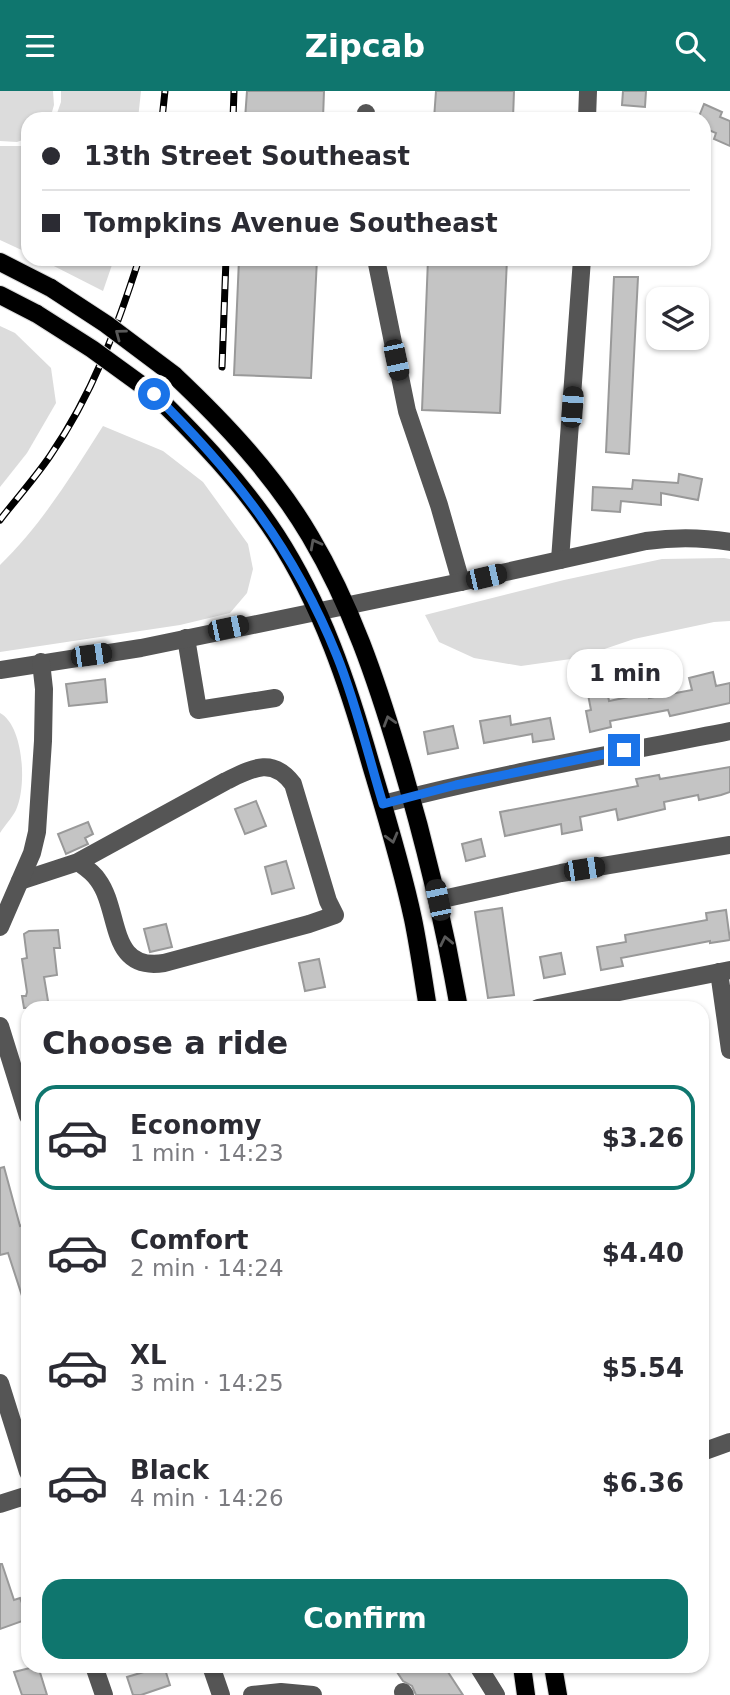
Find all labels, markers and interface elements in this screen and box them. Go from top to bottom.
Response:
icon: menu [21,27,59,65]
text: Zipcab [305,27,425,65]
icon: search [671,27,709,65]
text: 13th Street Southeast [84,141,410,171]
text: Tompkins Avenue Southeast [84,208,498,238]
map controls [646,287,709,350]
button: layers [646,287,709,350]
one-way arrow [115,330,127,342]
car [382,337,411,383]
route start [138,378,170,410]
car [561,385,584,429]
one-way arrow [309,539,323,552]
car [464,562,509,592]
car [206,613,251,643]
car [69,642,114,668]
callout: 1 min [566,649,682,697]
text: 1 min [589,660,661,686]
one-way arrow [382,715,397,727]
route end [608,734,640,766]
one-way arrow [384,832,398,844]
car [562,855,607,883]
car [424,877,453,923]
one-way arrow [440,935,455,947]
text: Choose a ride [42,1024,288,1062]
icon: car [46,1106,109,1169]
text: Economy [130,1110,261,1140]
text: $3.26 [602,1123,684,1153]
text: 1 min · 14:23 [130,1140,284,1166]
icon: car [46,1221,109,1284]
text: Comfort [130,1225,248,1255]
text: $4.40 [602,1238,684,1268]
text: 2 min · 14:24 [130,1255,284,1281]
icon: car [46,1336,109,1399]
text: XL [130,1340,167,1370]
text: $5.54 [602,1353,684,1383]
text: 3 min · 14:25 [130,1370,284,1396]
icon: car [46,1451,109,1514]
text: Black [130,1455,209,1485]
text: $6.36 [602,1468,684,1498]
text: 4 min · 14:26 [130,1485,284,1511]
button: Confirm [42,1579,688,1659]

